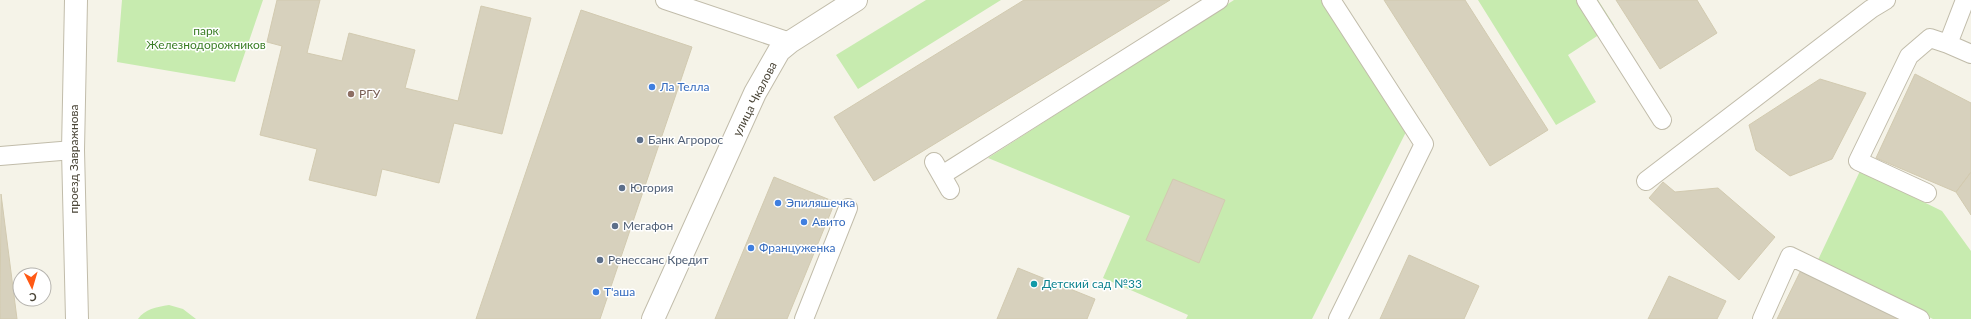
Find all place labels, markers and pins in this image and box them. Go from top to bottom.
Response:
place label: Ла Телла [659,79,710,94]
marker: Ла Телла [647,82,657,92]
place label: РГУ [359,86,381,101]
marker: РГУ [346,89,356,99]
place label: Банк Агророс [648,132,723,147]
marker: Банк Агророс [635,135,645,145]
place label: Югория [630,180,674,195]
marker: Югория [617,183,627,193]
place label: Эпиляшечка [786,195,855,210]
marker: Эпиляшечка [773,198,783,208]
place label: Авито [812,214,846,229]
marker: Авито [799,217,809,227]
place label: Мегафон [623,218,673,233]
marker: Мегафон [610,221,620,231]
place label: Француженка [759,240,835,255]
marker: Француженка [746,243,756,253]
place label: Ренессанс Кредит [608,252,709,267]
marker: Ренессанс Кредит [595,255,605,265]
place label: Детский сад №33 [1042,276,1142,291]
marker: Детский сад №33 [1029,279,1039,289]
place label: Т'аша [604,284,635,299]
marker: Т'аша [591,287,601,297]

